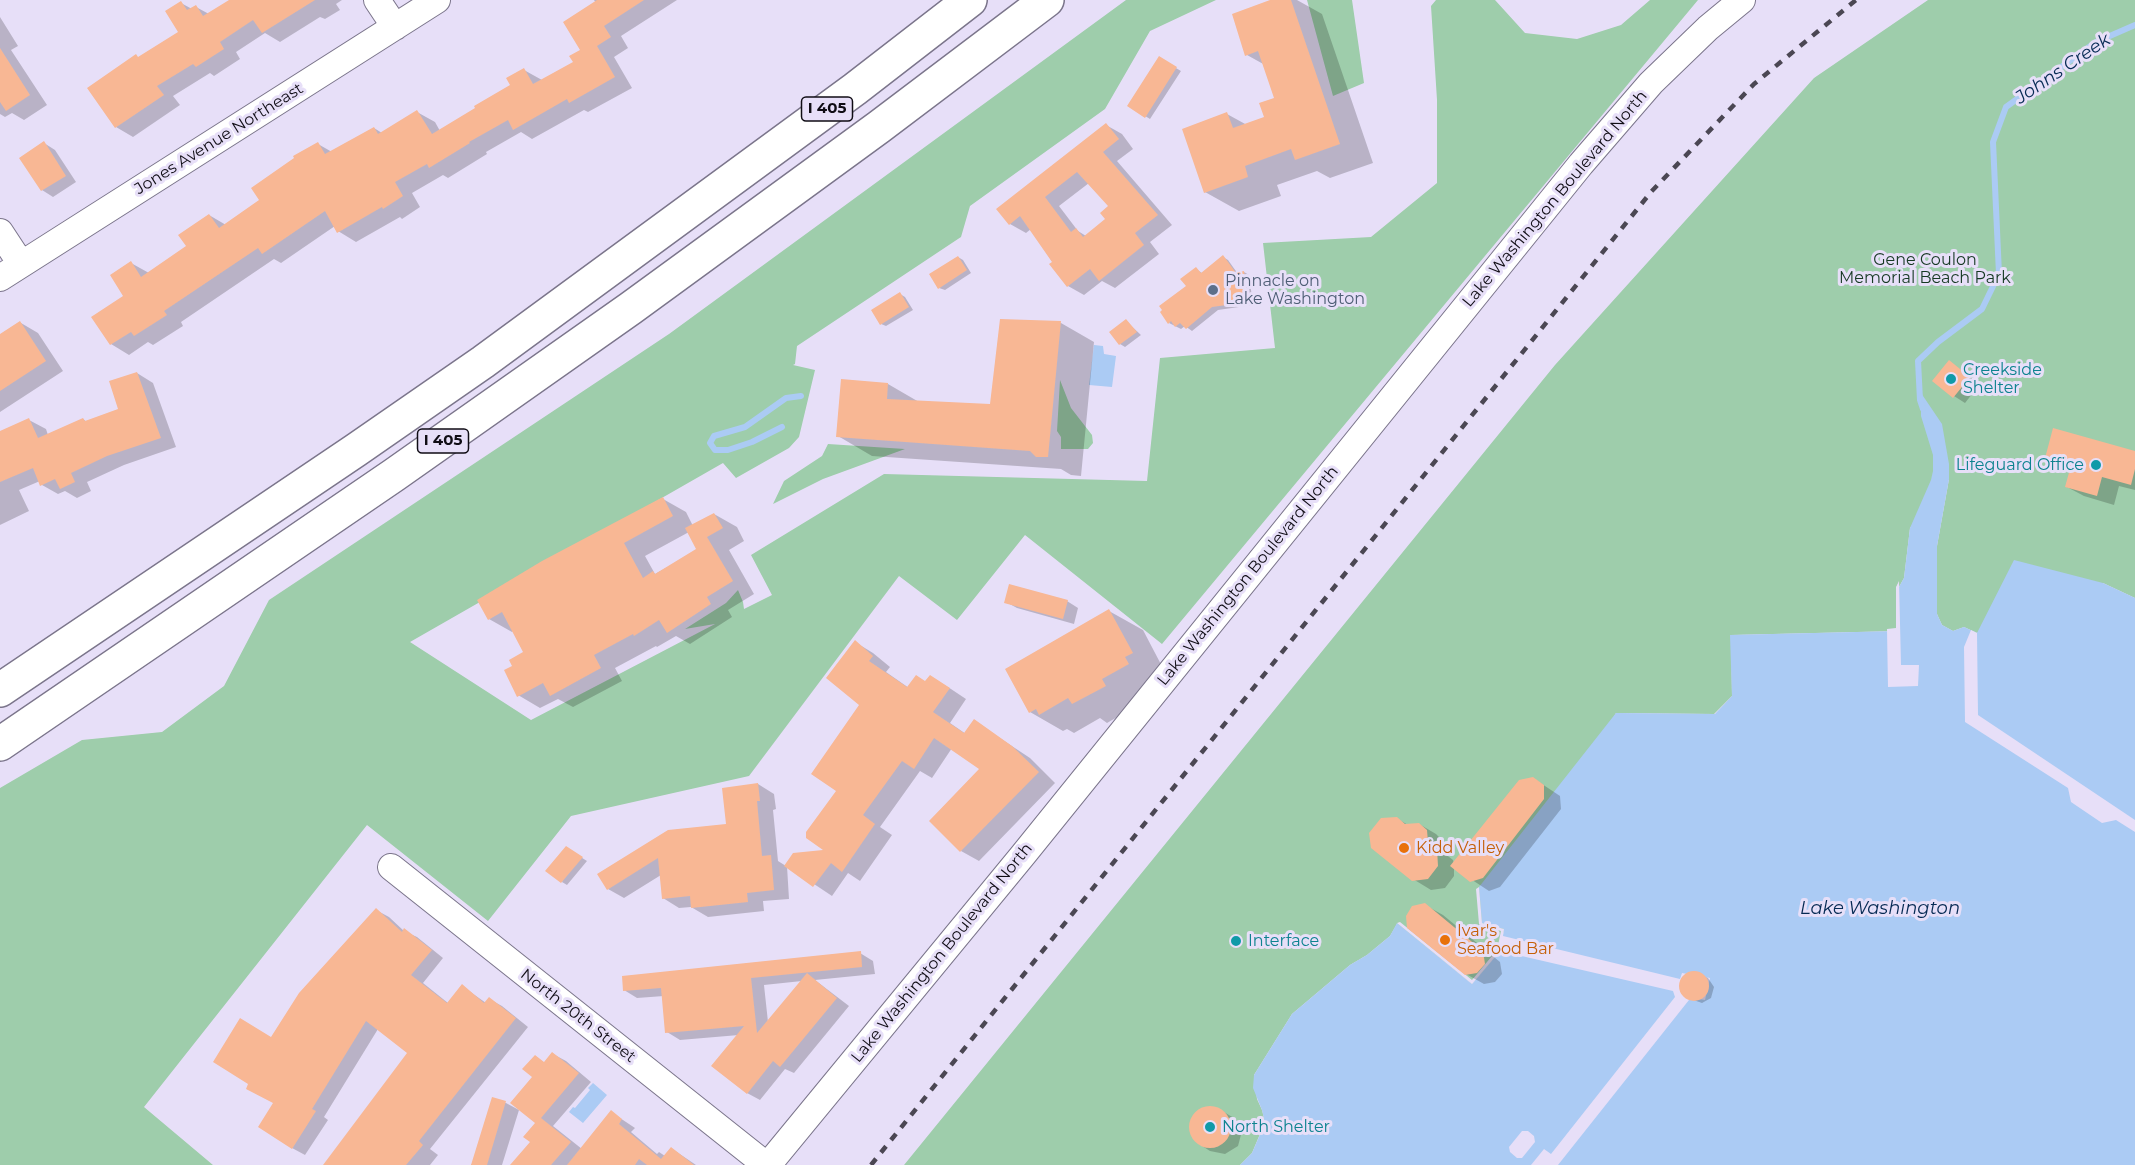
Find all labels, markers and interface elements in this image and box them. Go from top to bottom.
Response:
water label: Johns Creek [2011,29,2115,109]
street label: Jones Avenue Northeast [131,79,307,199]
street label: Lake Washington Boulevard North [1459,87,1651,311]
road number: I 405 [802,97,852,121]
park label: Gene Coulon Memorial Beach Park [1839,250,2011,288]
place label: Pinnacle on Lake Washington [1225,271,1365,309]
marker: Pinnacle on Lake Washington [1206,283,1220,297]
place label: Creekside Shelter [1963,360,2042,398]
marker: Creekside Shelter [1944,372,1958,386]
road number: I 405 [418,429,468,453]
place label: Lifeguard Office [1956,455,2084,475]
marker: Lifeguard Office [2089,458,2103,472]
street label: Lake Washington Boulevard North [1153,462,1343,690]
place label: Kidd Valley [1416,838,1504,858]
street label: Lake Washington Boulevard North [847,839,1037,1067]
marker: Kidd Valley [1397,841,1411,855]
water label: Lake Washington [1800,898,1960,920]
place label: Ivar's Seafood Bar [1457,921,1554,959]
place label: Interface [1248,931,1319,951]
marker: Ivar's Seafood Bar [1438,933,1452,947]
marker: Interface [1229,934,1243,948]
street label: North 20th Street [517,965,639,1067]
place label: North Shelter [1222,1117,1330,1137]
marker: North Shelter [1203,1120,1217,1134]

